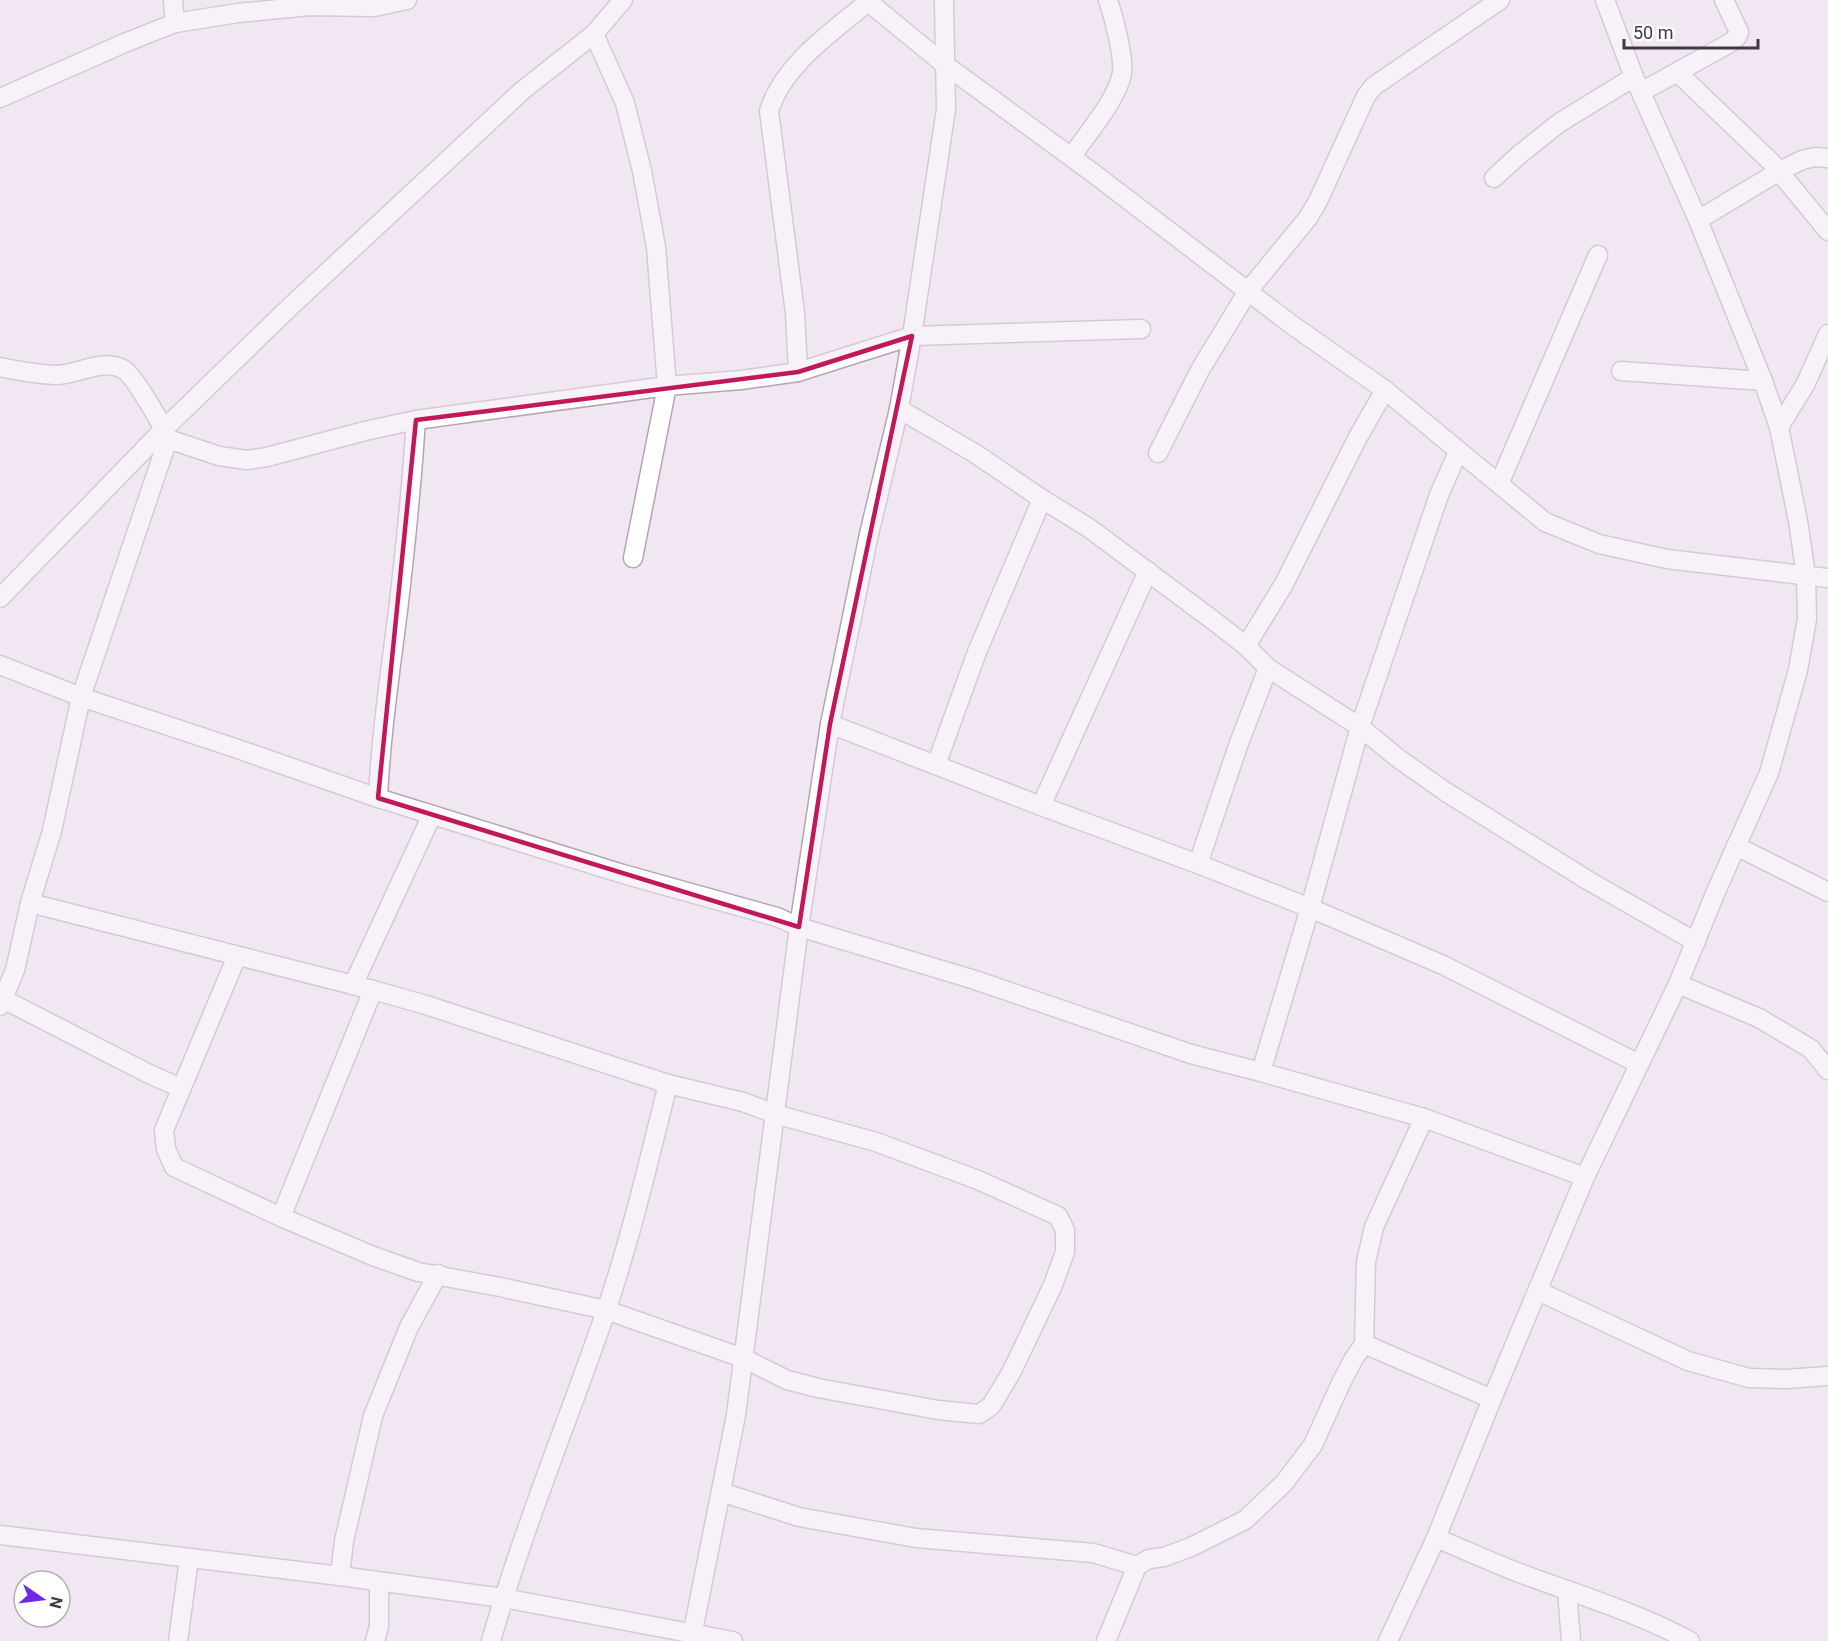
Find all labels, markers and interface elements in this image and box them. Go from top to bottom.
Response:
scale bar [1624,12,1758,50]
text: 50 m [1633,22,1673,43]
north arrow [12,1569,72,1629]
text: N [45,1595,67,1610]

